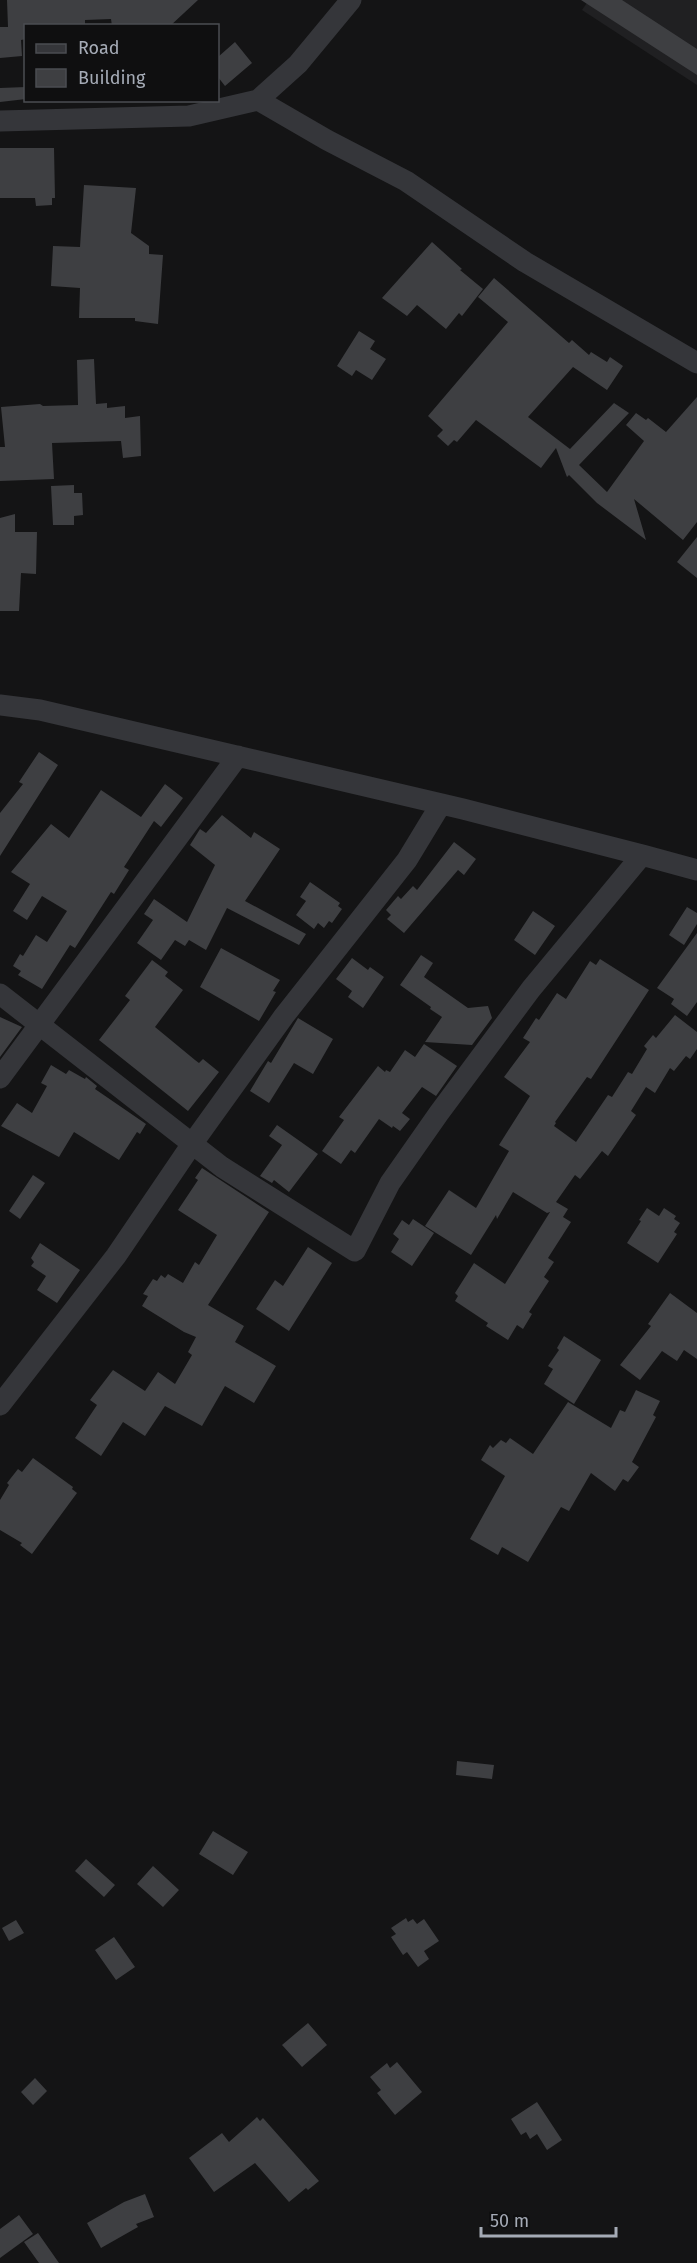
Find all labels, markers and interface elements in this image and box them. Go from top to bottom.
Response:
legend [24,24,219,102]
text: Road [78,37,120,59]
text: Building [78,67,146,89]
scale bar [481,2200,616,2238]
text: 50 m [490,2210,529,2232]

